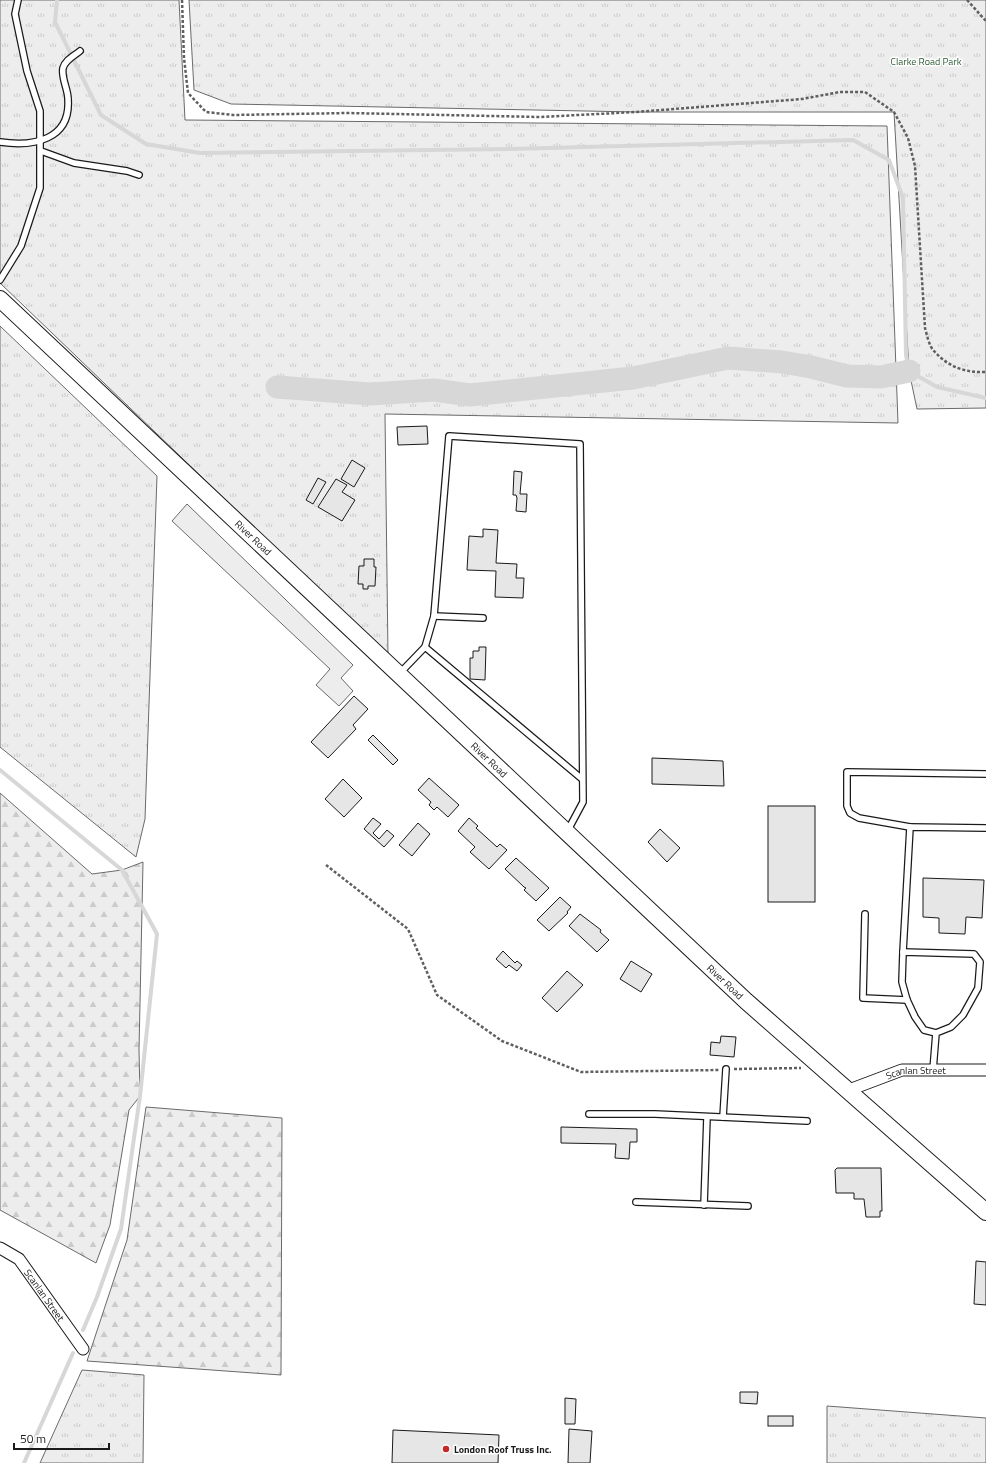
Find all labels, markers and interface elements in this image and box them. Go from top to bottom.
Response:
park label: Clarke Road Park [890,54,962,69]
street label: River Road [231,517,275,559]
street label: River Road [467,739,511,781]
street label: River Road [703,961,747,1003]
street label: Scanlan Street [884,1063,946,1084]
street label: Scanlan Street [20,1266,68,1325]
scale bar [14,1425,109,1451]
text: 50 m [20,1429,46,1448]
place label: London Roof Truss Inc. [454,1442,552,1457]
marker: London Roof Truss Inc. [441,1444,451,1454]

